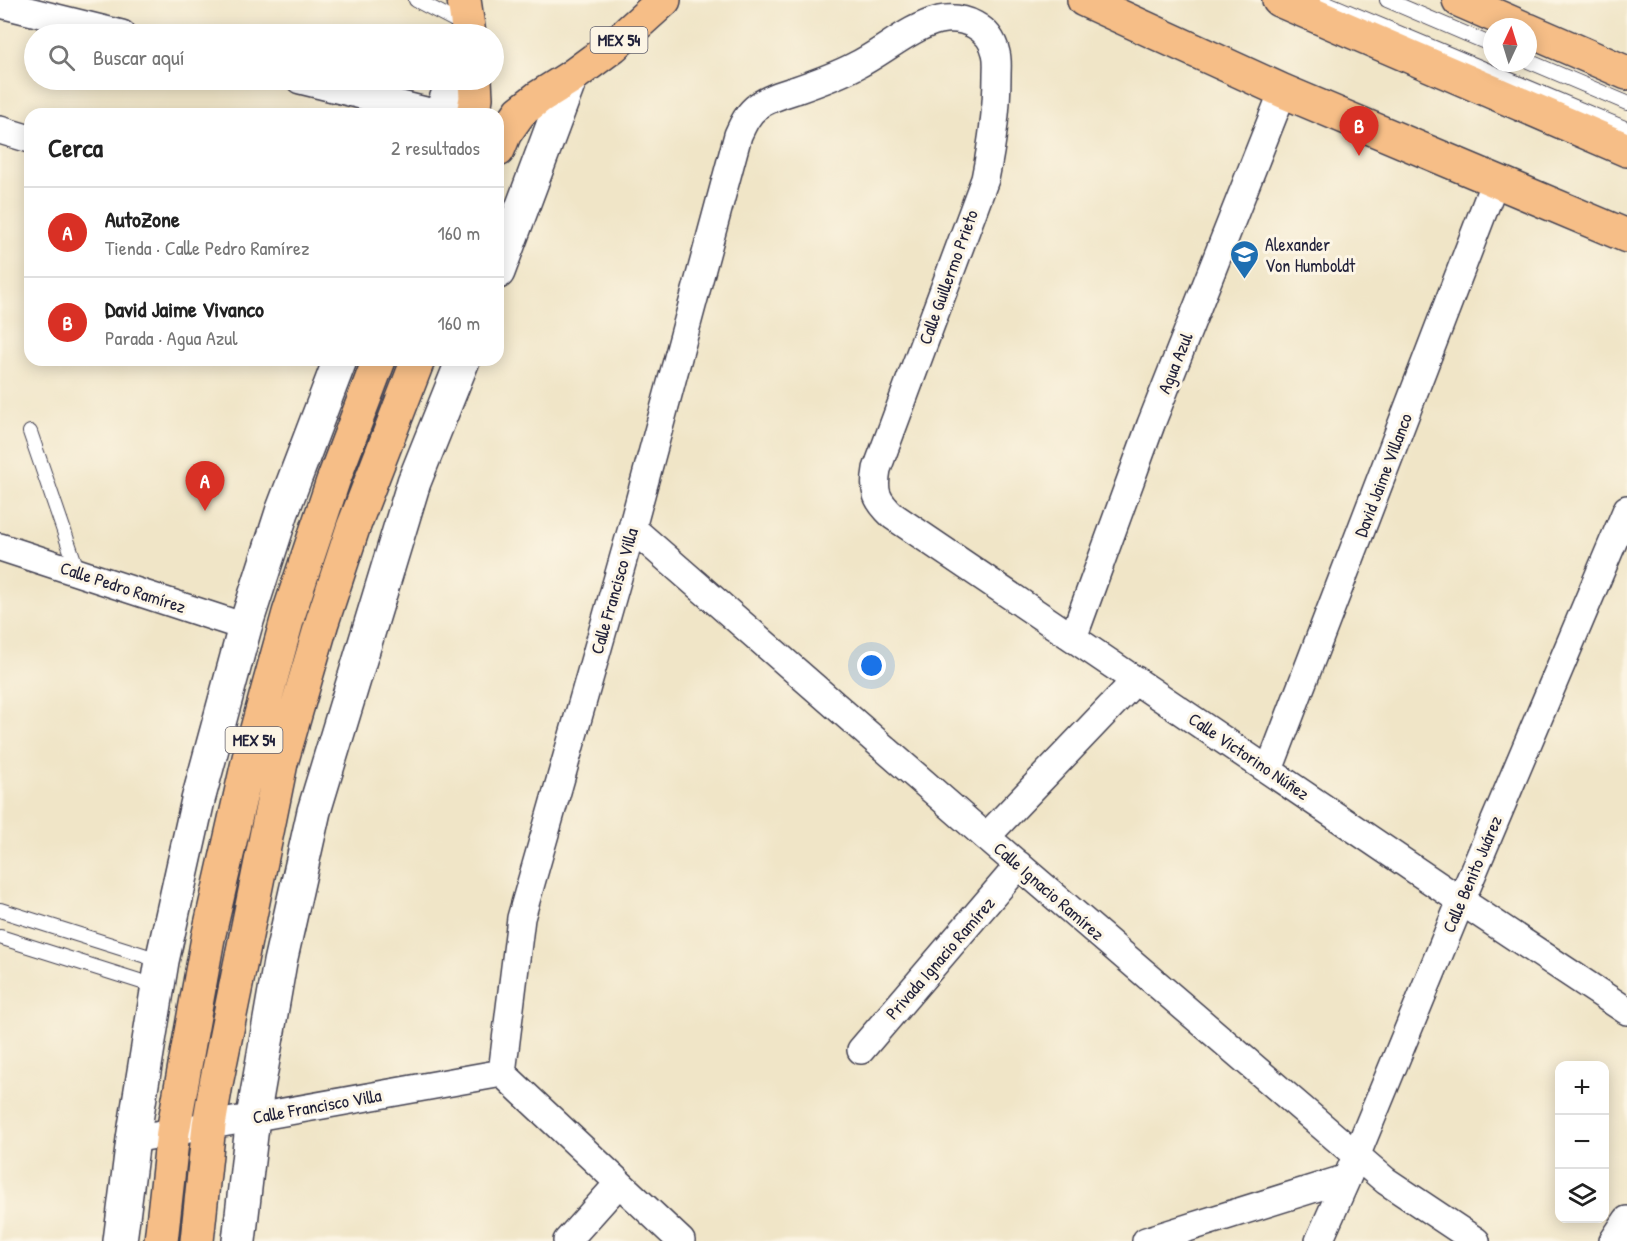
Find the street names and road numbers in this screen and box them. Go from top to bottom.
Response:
road number: MEX 54 [590,27,648,53]
street label: Calle Guillermo Prieto [912,206,984,348]
street label: Agua Azul [1151,329,1199,397]
street label: David Jaime Villanco [1348,410,1418,540]
street label: Calle Francisco Villa [584,525,644,657]
street label: Calle Pedro Ramírez [57,555,189,619]
street label: Calle Victorino Núñez [1184,706,1315,806]
road number: MEX 54 [226,727,282,753]
street label: Calle Benito Juárez [1436,811,1508,936]
street label: Calle Ignacio Ramírez [988,836,1110,946]
street label: Privada Ignacio Ramírez [880,891,1001,1025]
street label: Calle Francisco Villa [251,1082,383,1130]

